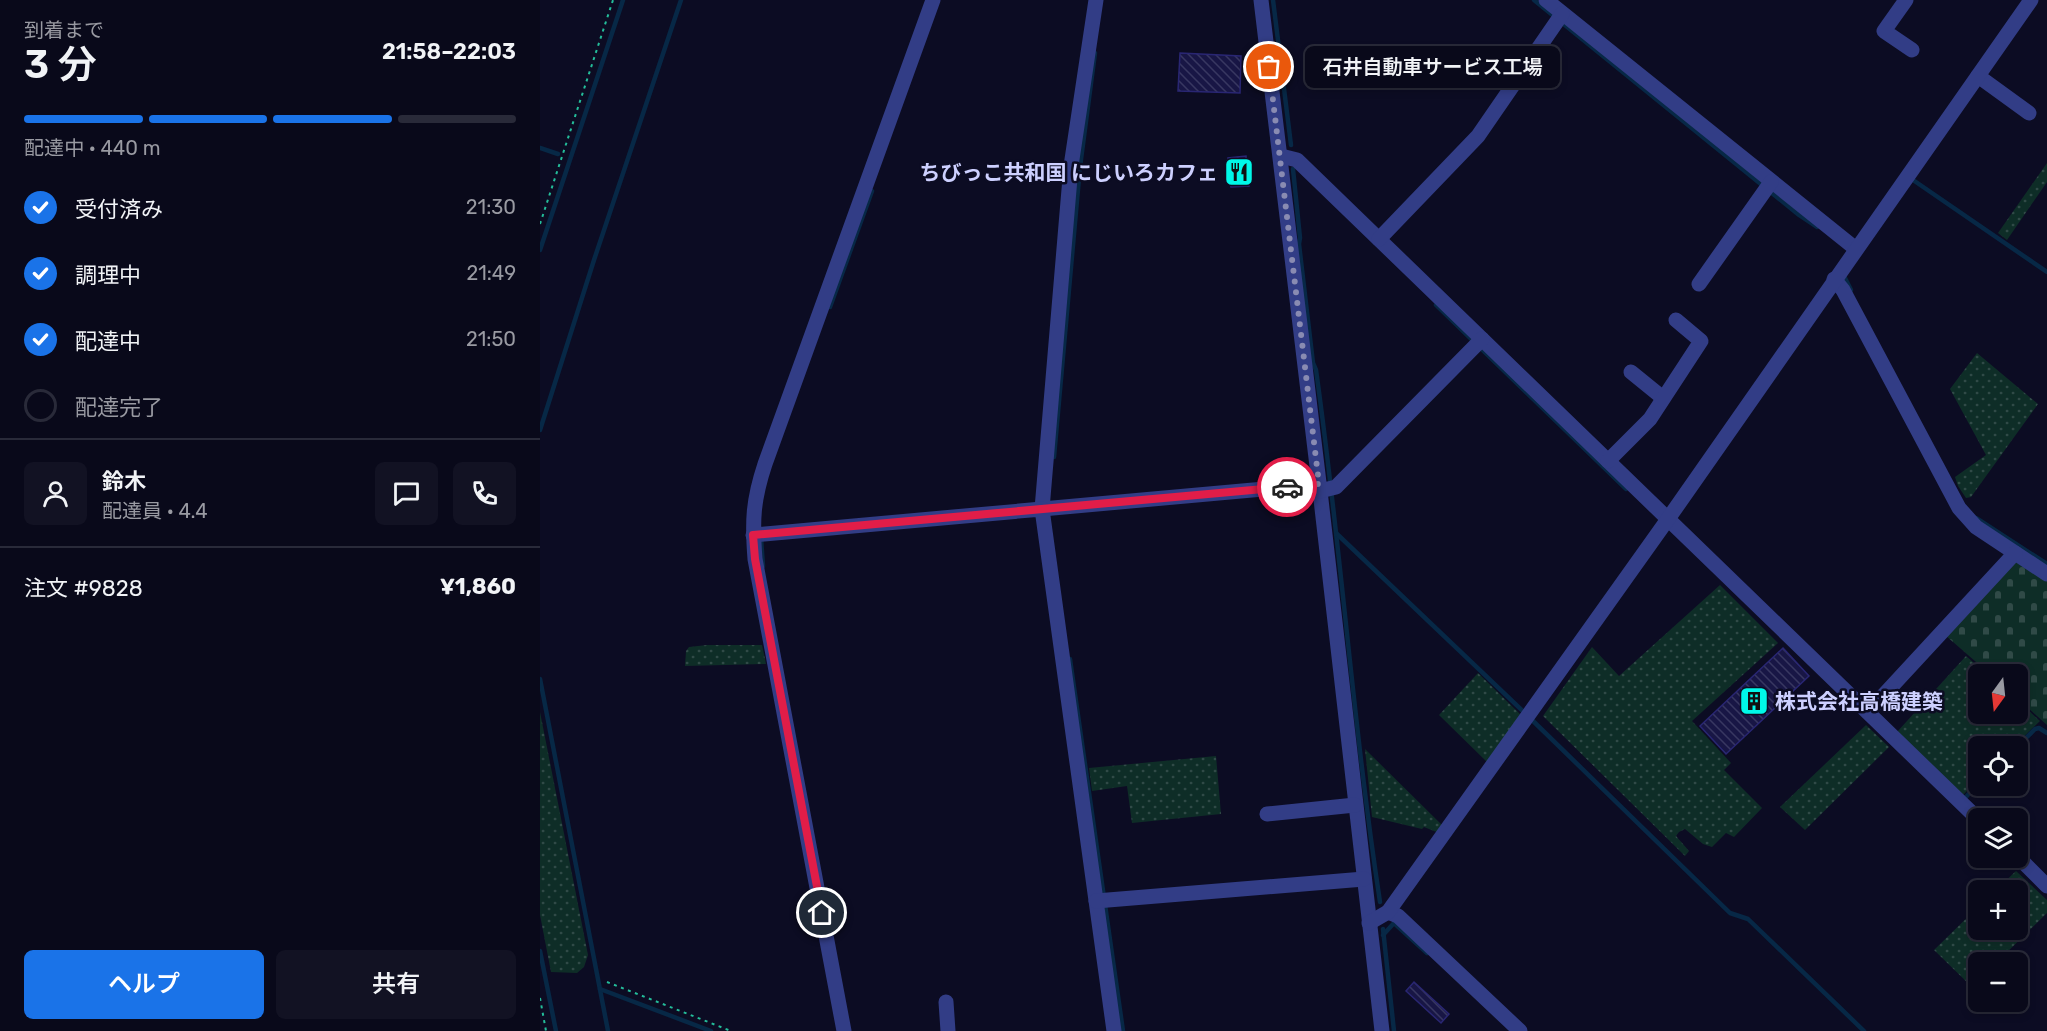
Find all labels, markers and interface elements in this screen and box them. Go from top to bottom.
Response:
text: 到着まで [24,18,104,42]
text: 21:58–22:03 [382,38,516,65]
pin [1243,41,1294,92]
text: 3 分 [24,42,97,88]
callout: 石井自動車サービス工場 [1305,46,1560,88]
icon: bag [1252,50,1285,83]
text: 石井自動車サービス工場 [1323,55,1543,79]
text: 配達中 · 440 m [24,136,161,160]
restaurant icon: ちびっこ共和国 にじいろカフェ [1223,156,1255,188]
place label: ちびっこ共和国 にじいろカフェ [920,160,1218,185]
icon: check [24,191,57,224]
text: 21:30 [466,195,516,219]
text: 受付済み [75,196,163,223]
icon: check [24,257,57,290]
text: 21:49 [466,261,516,285]
text: 調理中 [75,262,141,289]
icon: check [24,323,57,356]
text: 21:50 [466,327,516,351]
text: 配達中 [75,328,141,355]
text: 配達完了 [75,394,163,421]
courier [1257,457,1317,517]
button: person [24,462,87,525]
button: chat [375,462,438,525]
button: phone [453,462,516,525]
text: 鈴木 [102,468,146,495]
icon: car [1271,471,1304,504]
text: 配達員 · 4.4 [102,499,208,523]
text: ¥1,860 [440,573,516,600]
text: 注文 #9828 [24,575,143,602]
north arrow [1968,664,2028,724]
map controls [1968,664,2028,1012]
building icon: 株式会社高橋建築 [1738,685,1770,717]
place label: 株式会社高橋建築 [1775,689,1943,714]
button: locate [1968,736,2028,796]
button: layers [1968,808,2028,868]
button: + [1968,880,2028,940]
pin [796,887,847,938]
icon: home [805,896,838,929]
button: ヘルプ [24,950,264,1019]
button: 共有 [276,950,516,1019]
button: − [1968,952,2028,1012]

